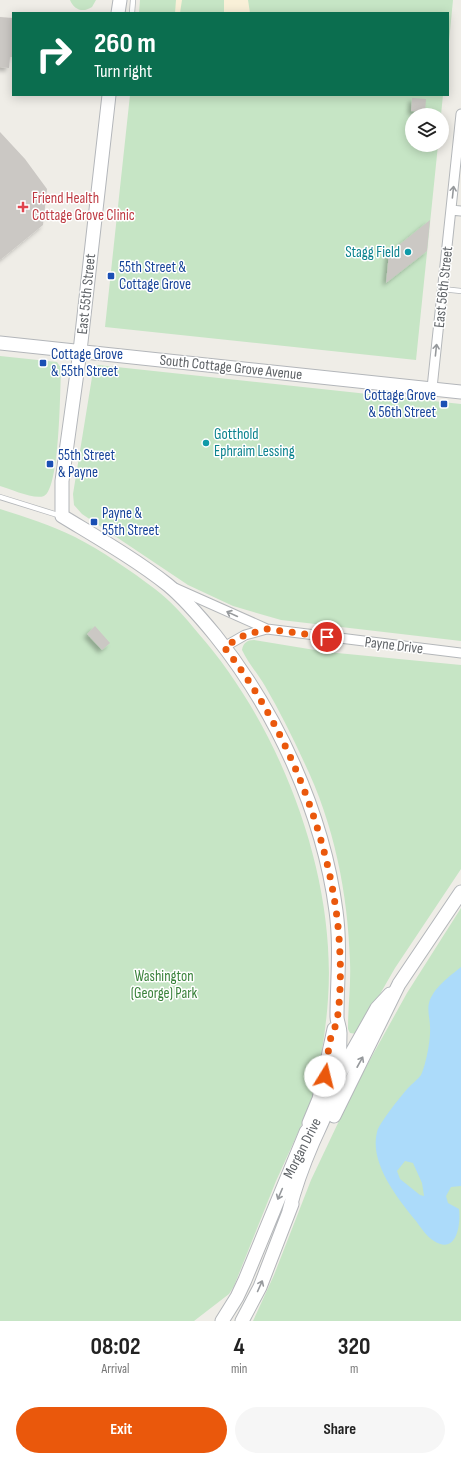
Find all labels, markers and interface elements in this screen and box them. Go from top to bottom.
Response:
text: 260 m [94,27,156,60]
icon: right [28,28,80,80]
text: Turn right [94,61,152,82]
map controls [405,108,449,152]
button: layers [405,108,449,152]
one-way arrow [449,186,456,199]
place label: Friend Health Cottage Grove Clinic [32,189,135,225]
marker: Friend Health Cottage Grove Clinic [17,201,29,213]
place label: Stagg Field [345,243,400,262]
street label: East 56th Street [430,245,457,329]
marker: Stagg Field [403,247,413,257]
street label: East 55th Street [73,252,100,335]
place label: 55th Street & Cottage Grove [119,258,191,294]
marker: 55th Street & Cottage Grove [106,271,116,281]
one-way arrow [432,344,440,357]
place label: Cottage Grove & 55th Street [51,345,123,381]
street label: South Cottage Grove Avenue [159,351,303,384]
marker: Cottage Grove & 55th Street [38,358,48,368]
place label: Cottage Grove & 56th Street [364,386,436,422]
marker: Cottage Grove & 56th Street [439,399,449,409]
place label: Gotthold Ephraim Lessing [214,425,295,461]
marker: Gotthold Ephraim Lessing [201,438,211,448]
place label: 55th Street & Payne [58,446,115,482]
marker: 55th Street & Payne [45,459,55,469]
place label: Payne & 55th Street [102,504,159,540]
marker: Payne & 55th Street [89,517,99,527]
one-way arrow [226,610,238,617]
pin [310,620,344,654]
icon: arrive [316,626,338,648]
street label: Payne Drive [364,632,424,658]
park label: Washington (George) Park [131,967,197,1003]
position arrow [304,1055,346,1097]
one-way arrow [356,1056,364,1068]
street label: Morgan Drive [279,1115,326,1182]
one-way arrow [275,1187,283,1199]
one-way arrow [257,1281,264,1293]
text: 08:02 [90,1332,141,1361]
text: 4 [234,1332,245,1361]
text: 320 [338,1332,371,1361]
text: Arrival [102,1361,129,1377]
text: min [231,1361,247,1377]
text: m [350,1361,358,1377]
button: Exit [16,1407,227,1453]
button: Share [235,1407,445,1453]

